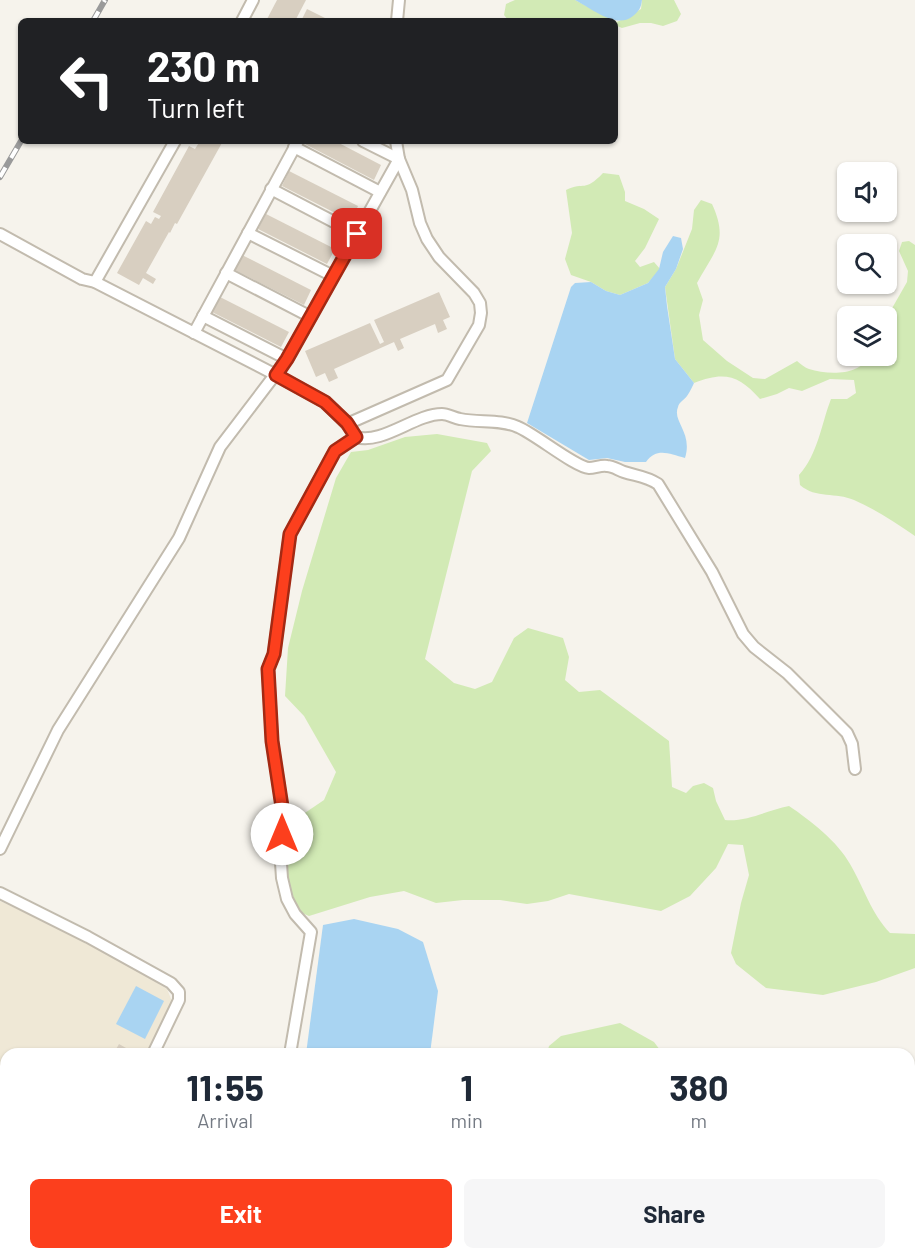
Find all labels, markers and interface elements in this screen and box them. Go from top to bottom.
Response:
text: 230 m [147,40,260,90]
icon: left [48,42,126,120]
text: Turn left [147,91,245,123]
map controls [837,162,897,366]
button: sound [837,162,897,222]
pin [331,208,382,259]
icon: arrive [340,217,373,250]
button: search [837,234,897,294]
button: layers [837,306,897,366]
position arrow [250,802,314,866]
text: 11:55 [186,1065,264,1108]
text: 1 [460,1065,473,1108]
text: 380 [669,1065,729,1108]
text: Arrival [197,1108,253,1132]
text: min [450,1108,483,1132]
text: m [691,1108,707,1132]
button: Exit [30,1179,452,1248]
button: Share [464,1179,885,1248]

